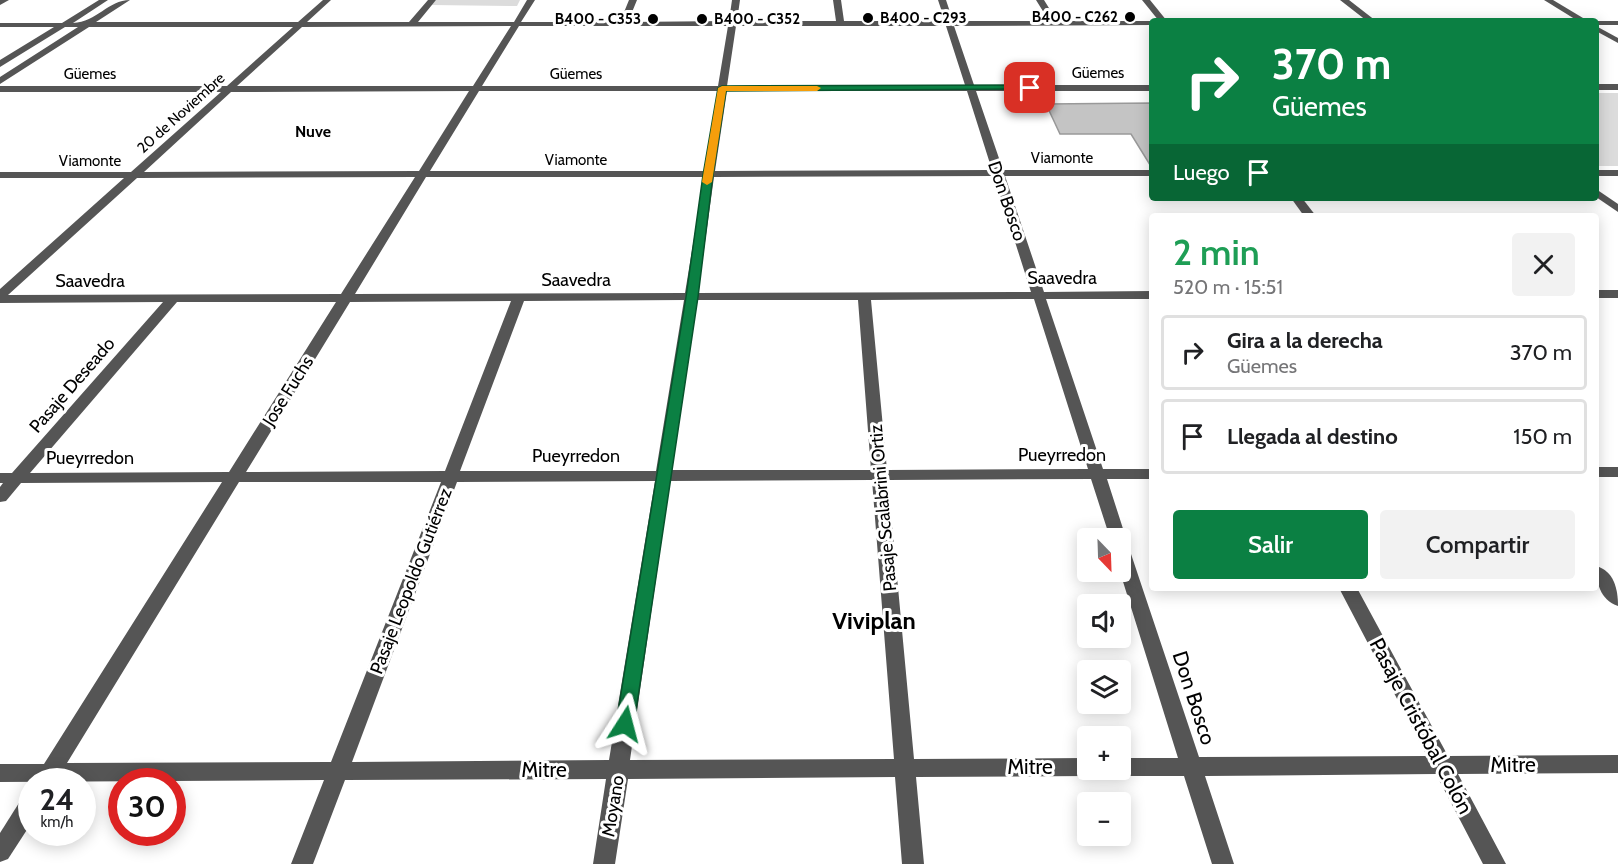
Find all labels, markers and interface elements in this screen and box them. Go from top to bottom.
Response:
place label: B400 - C262 [1032,8,1118,26]
place label: B400 - C293 [880,9,967,27]
place label: B400 - C353 [555,10,641,28]
place label: B400 - C352 [714,10,800,28]
marker: B400 - C262 [1123,10,1137,24]
marker: B400 - C293 [861,11,875,25]
marker: B400 - C353 [646,12,660,26]
marker: B400 - C352 [695,12,709,26]
text: 370 m [1272,38,1391,90]
icon: right [1173,42,1251,120]
pin [1004,62,1055,113]
street label: Güemes [1072,64,1124,82]
street label: Güemes [64,65,116,83]
street label: Güemes [550,65,602,83]
street label: 20 de Noviembre [134,69,229,157]
icon: arrive [1013,71,1046,104]
text: Güemes [1272,90,1367,123]
district label: Nuve [295,122,331,141]
street label: Viamonte [1031,149,1094,167]
street label: Viamonte [545,151,608,169]
street label: Viamonte [59,152,122,170]
icon: arrive [1242,156,1275,189]
street label: Don Bosco [983,158,1031,244]
text: Luego [1173,159,1230,186]
text: 2 min [1173,230,1260,274]
button: close [1512,233,1575,296]
street label: Saavedra [1027,267,1097,289]
street label: Saavedra [541,269,611,291]
street label: Saavedra [55,270,125,292]
text: 520 m · 15:51 [1173,275,1283,299]
text: Gira a la derecha [1227,327,1383,354]
street label: Pasaje Deseado [25,333,119,437]
icon: right [1176,336,1209,369]
text: 370 m [1510,339,1572,366]
street label: Jose Fuchs [257,352,318,431]
text: Güemes [1227,354,1297,378]
icon: arrive [1176,420,1209,453]
street label: Pasaje Scalabrini Ortiz [865,423,901,592]
text: Llegada al destino [1227,423,1398,450]
text: 150 m [1513,423,1572,450]
street label: Pueyrredon [1018,444,1106,466]
street label: Pueyrredon [532,445,620,467]
street label: Pueyrredon [46,447,134,469]
street label: Pasaje Leopoldo Gutiérrez [365,485,457,677]
button: Salir [1173,510,1368,579]
button: Compartir [1380,510,1575,579]
north arrow [1077,528,1131,582]
map controls [1077,528,1131,846]
button: sound [1077,594,1131,648]
district label: Viviplan [832,606,916,635]
street label: Pasaje Cristóbal Colón [1364,634,1478,818]
street label: Don Bosco [1168,648,1221,748]
button: layers [1077,660,1131,714]
position arrow [593,692,657,756]
button: + [1077,726,1131,780]
street label: Mitre [1490,752,1536,777]
street label: Mitre [1007,754,1053,779]
street label: Mitre [521,757,567,782]
speed limit sign: 30 [108,768,186,846]
street label: Moyano [597,774,629,838]
text: 24 [40,781,74,818]
button: − [1077,792,1131,846]
text: km/h [41,813,73,831]

